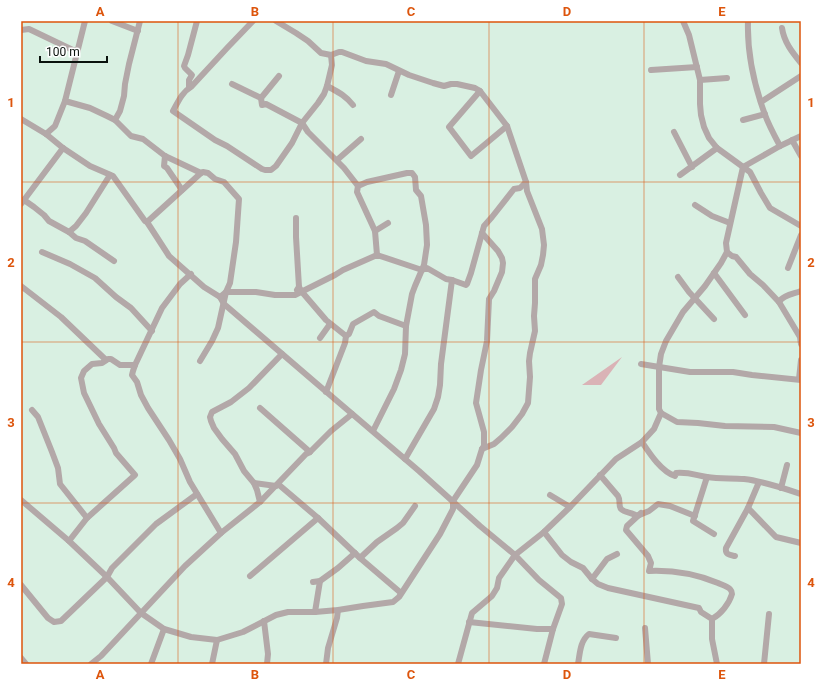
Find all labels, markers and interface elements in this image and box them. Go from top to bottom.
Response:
text: A [96,4,105,19]
text: B [251,4,259,19]
text: C [407,4,416,19]
text: D [563,4,571,19]
text: E [718,4,726,19]
scale bar [40,38,107,64]
text: 100 m [46,45,80,59]
text: 1 [7,95,15,110]
text: 1 [807,95,815,110]
text: 2 [7,255,15,270]
text: 2 [807,255,815,270]
text: 3 [7,415,15,430]
text: 3 [807,415,815,430]
text: 4 [7,575,15,590]
text: 4 [807,575,815,590]
text: A [96,667,105,682]
text: B [251,667,259,682]
text: C [407,667,416,682]
text: D [563,667,571,682]
text: E [718,667,726,682]

